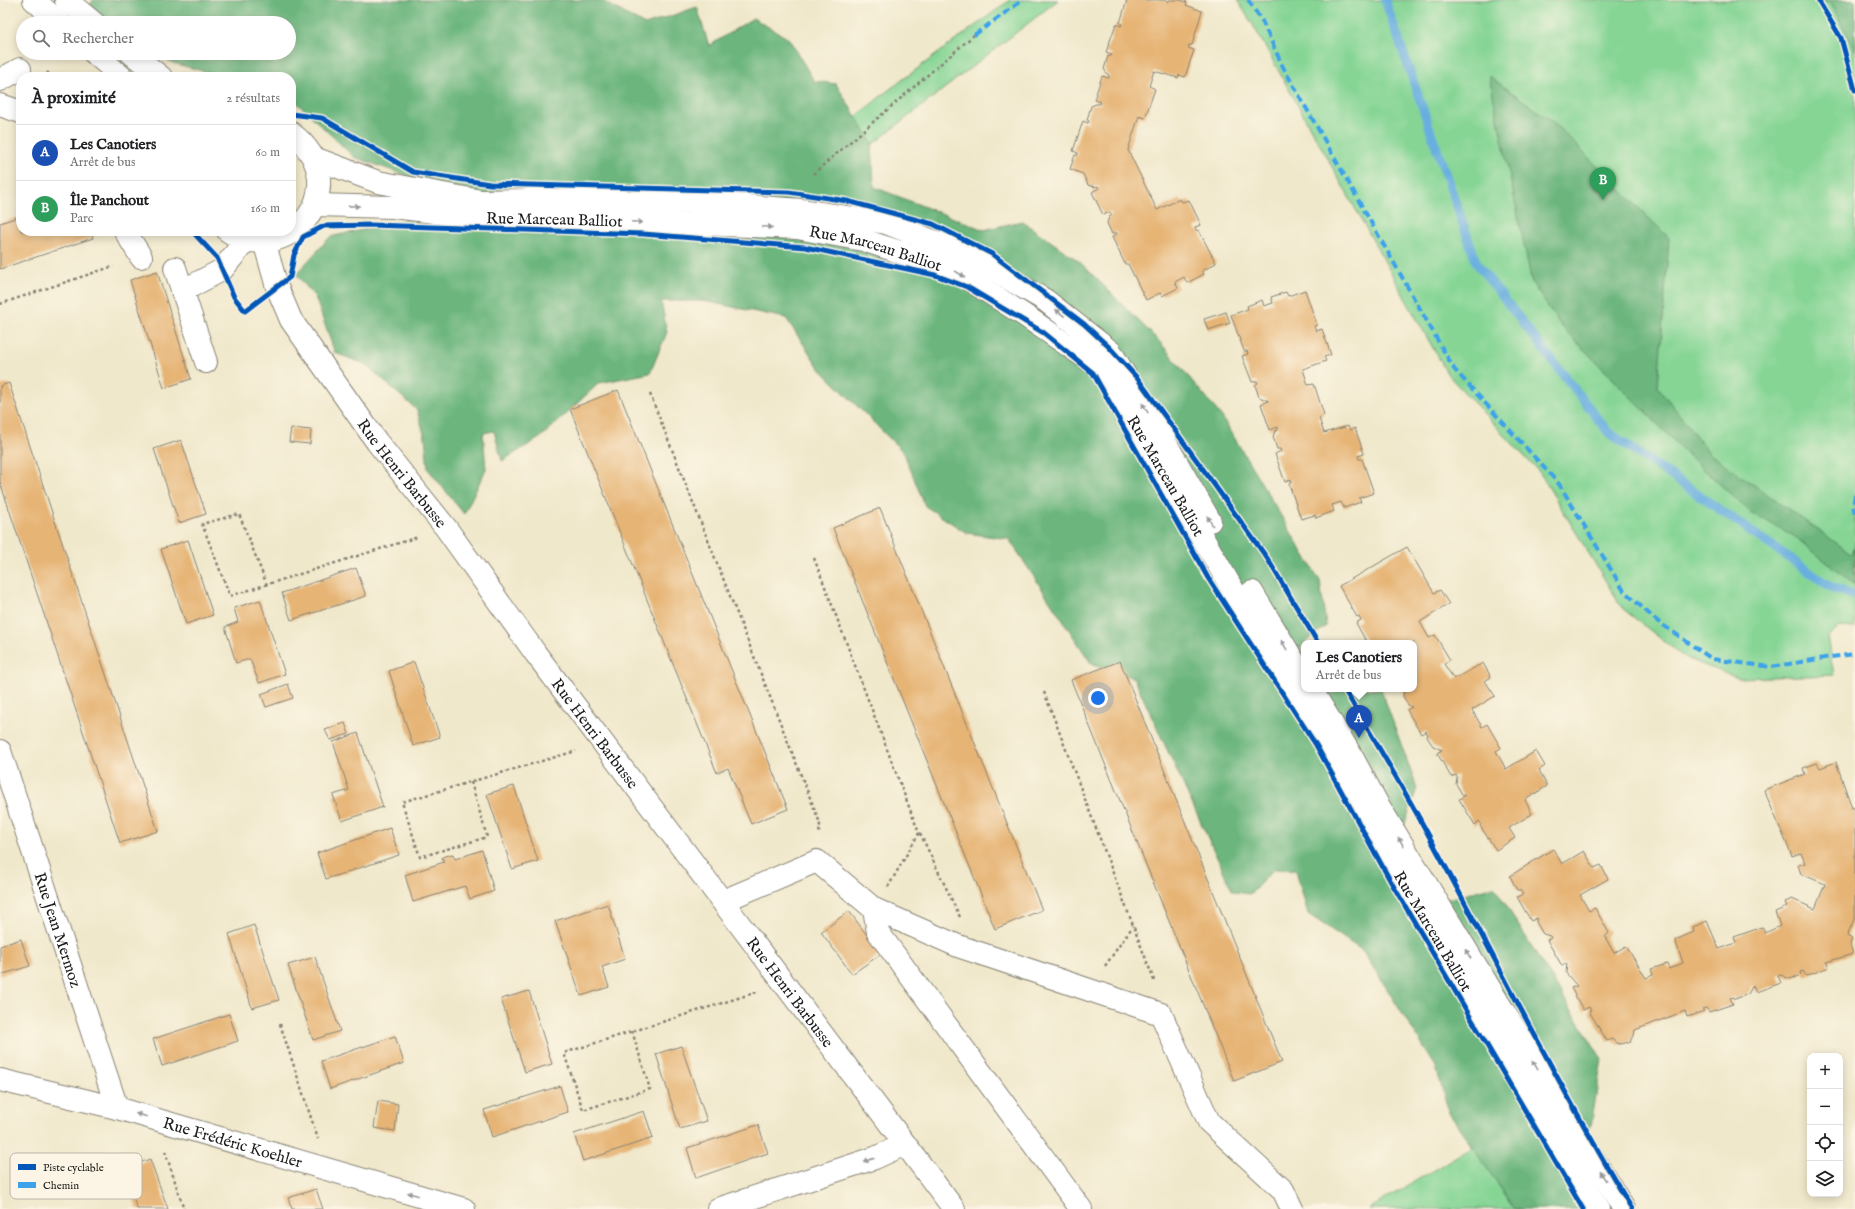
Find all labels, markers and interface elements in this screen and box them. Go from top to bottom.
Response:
search box [16,16,296,60]
icon: search [30,27,52,49]
text: Rechercher [62,29,134,48]
text: À proximité [32,88,116,109]
text: 2 résultats [226,90,280,107]
text: Les Canotiers [70,135,156,154]
text: A [41,144,49,161]
text: 60 m [255,144,280,161]
text: Arrêt de bus [70,154,136,171]
pin: B [1590,167,1616,200]
text: Île Panchout [70,191,149,210]
text: B [41,200,49,217]
text: 160 m [250,200,280,217]
one-way arrow [348,203,360,210]
street label: Rue Marceau Balliot [486,209,623,233]
text: Parc [70,210,93,227]
one-way arrow [631,219,644,225]
street label: Rue Marceau Balliot [807,222,944,277]
one-way arrow [761,224,774,230]
one-way arrow [955,270,965,278]
one-way arrow [1055,308,1066,317]
one-way arrow [1142,402,1149,414]
street label: Rue Marceau Balliot [1121,412,1208,541]
street label: Rue Henri Barbusse [352,416,450,533]
one-way arrow [1207,515,1214,527]
one-way arrow [1280,639,1287,651]
popup [1301,640,1417,692]
text: Les Canotiers [1316,648,1402,667]
text: Arrêt de bus [1316,667,1381,684]
street label: Rue Henri Barbusse [546,675,642,793]
your location [1088,688,1108,708]
pin: A [1346,705,1372,738]
one-way arrow [1397,836,1404,848]
street label: Rue Marceau Balliot [1388,868,1476,996]
street label: Rue Jean Mermoz [28,870,85,990]
street label: Rue Henri Barbusse [741,934,837,1052]
one-way arrow [1465,948,1472,960]
map controls [1807,1053,1843,1197]
button: + [1807,1053,1843,1089]
one-way arrow [1532,1059,1539,1071]
button: − [1807,1089,1843,1125]
one-way arrow [134,1112,146,1118]
street label: Rue Frédéric Koehler [160,1114,305,1173]
button: locate [1807,1125,1843,1161]
legend [10,1153,142,1199]
one-way arrow [862,1157,874,1163]
text: Piste cyclable [43,1161,104,1175]
button: layers [1807,1161,1843,1197]
one-way arrow [1599,1171,1607,1181]
text: Chemin [43,1179,79,1193]
one-way arrow [407,1191,419,1197]

